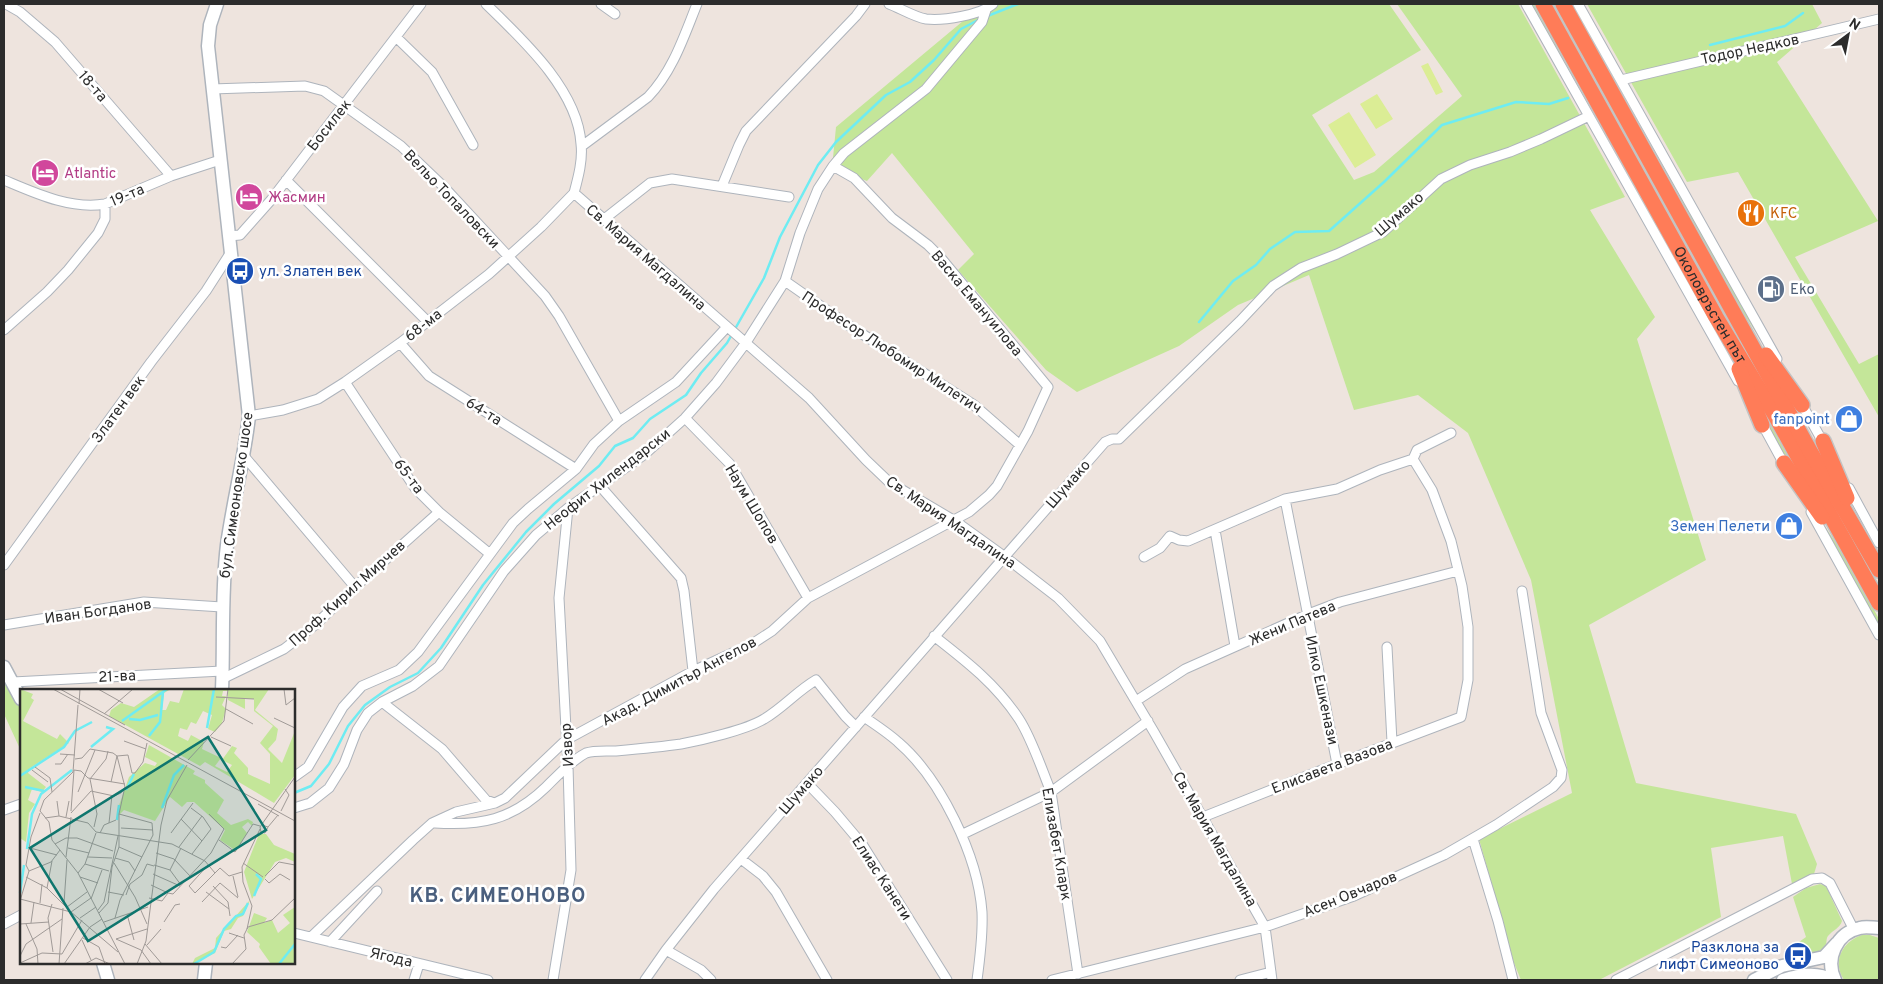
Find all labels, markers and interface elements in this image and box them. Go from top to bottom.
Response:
north arrow [1823,10,1873,60]
text: N [1845,15,1863,35]
street label: Тодор Недков [1699,31,1801,70]
street label: 18-та [73,67,111,107]
street label: Босилек [304,96,356,156]
street label: Вельо Топаловски [399,147,503,254]
hotel icon: Atlantic [30,158,60,188]
place label: Atlantic [64,165,116,184]
street label: 19-та [108,181,148,212]
hotel icon: Жасмин [234,182,264,212]
place label: Жасмин [268,189,326,208]
street label: Шумако [1372,189,1428,242]
restaurant icon: KFC [1736,198,1766,228]
street label: Св. Мария Магдалина [581,201,709,315]
place label: KFC [1770,205,1798,224]
street label: Околовръстен път [1668,244,1750,368]
street label: Васка Емануилова [926,247,1026,361]
bus stop icon: ул. Златен век [225,256,255,286]
place label: ул. Златен век [259,263,362,282]
fuel station icon: Eko [1756,274,1786,304]
place label: Eko [1790,281,1815,300]
street label: Професор Любомир Милетич [798,288,985,419]
street label: 68-ма [401,306,446,347]
street label: Златен век [88,372,150,447]
street label: 64-та [462,394,505,431]
shop icon: fanpoint [1834,404,1864,434]
street label: бул. Симеоновско шосе [216,411,259,580]
place label: fanpoint [1774,411,1830,430]
street label: Неофит Хилендарски [541,425,675,535]
street label: 65-та [388,456,427,498]
street label: Шумако [1043,457,1096,513]
street label: Наум Шопов [720,462,782,548]
street label: Св. Мария Магдалина [881,473,1019,574]
shop icon: Земен Пелети [1774,511,1804,541]
place label: Земен Пелети [1670,518,1770,537]
street label: Проф. Кирил Мирчев [286,537,410,651]
street label: Иван Богданов [43,596,153,629]
street label: Жени Патева [1246,598,1339,651]
street label: Акад. Димитър Ангелов [599,633,760,731]
street label: Илко Ешкенази [1300,634,1341,747]
street label: 21-ва [98,667,136,688]
inset map [20,689,295,964]
street label: Извор [557,722,580,767]
street label: Елисавета Вазова [1269,736,1396,799]
street label: Шумако [776,763,829,819]
street label: Св. Мария Магдалина [1167,769,1260,911]
street label: Елизабет Кларк [1036,786,1075,902]
street label: Елиас Канети [846,833,915,925]
street label: Асен Овчаров [1301,868,1400,923]
district label: КВ. СИМЕОНОВО [409,884,587,910]
place label: Разклона за лифт Симеоново [1658,939,1779,975]
bus stop icon: Разклона за лифт Симеоново [1783,941,1813,971]
street label: Ягода [367,944,414,973]

